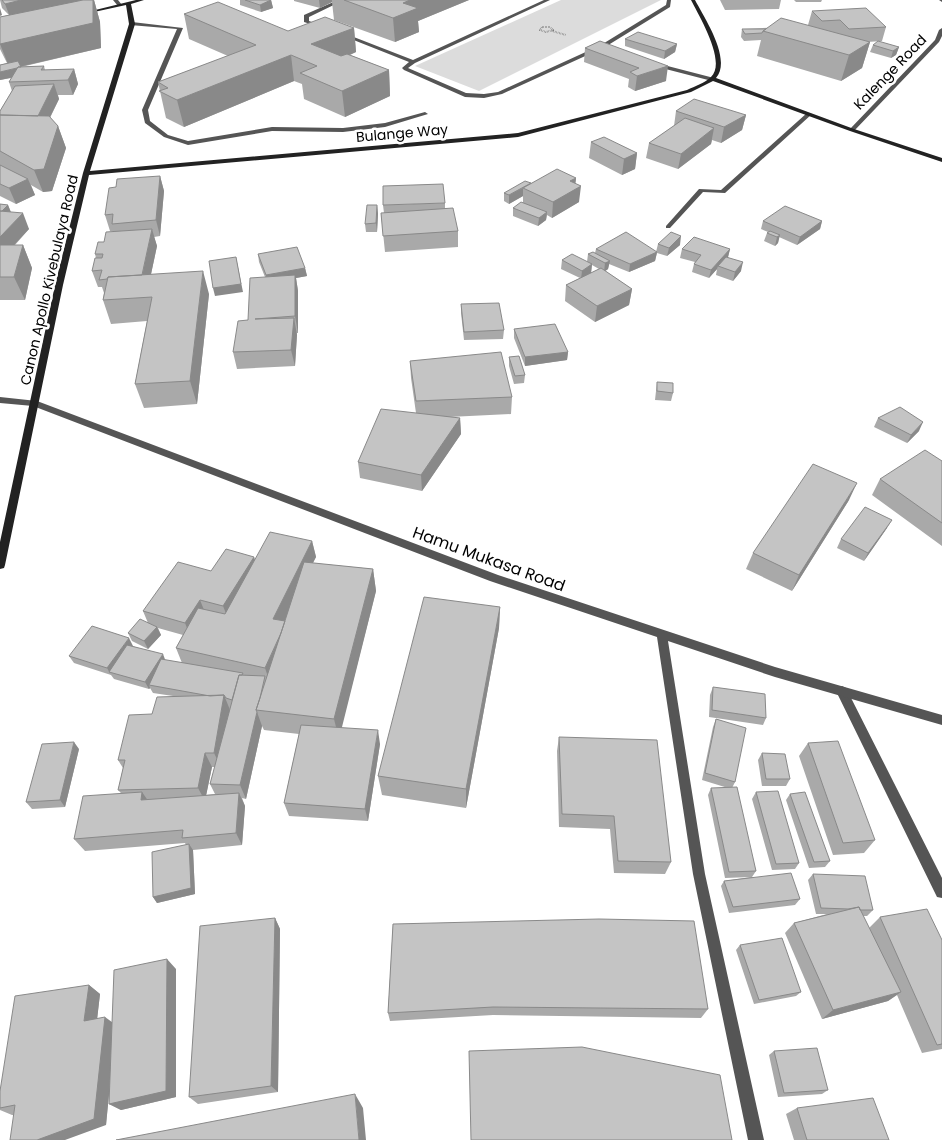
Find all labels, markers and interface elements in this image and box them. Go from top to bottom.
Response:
street label: Kalenge Road [849,30,931,114]
street label: Bulange Way [355,119,449,147]
street label: Canon Apollo Kivebulaya Road [15,173,83,387]
street label: Hamu Mukasa Road [409,521,569,597]

